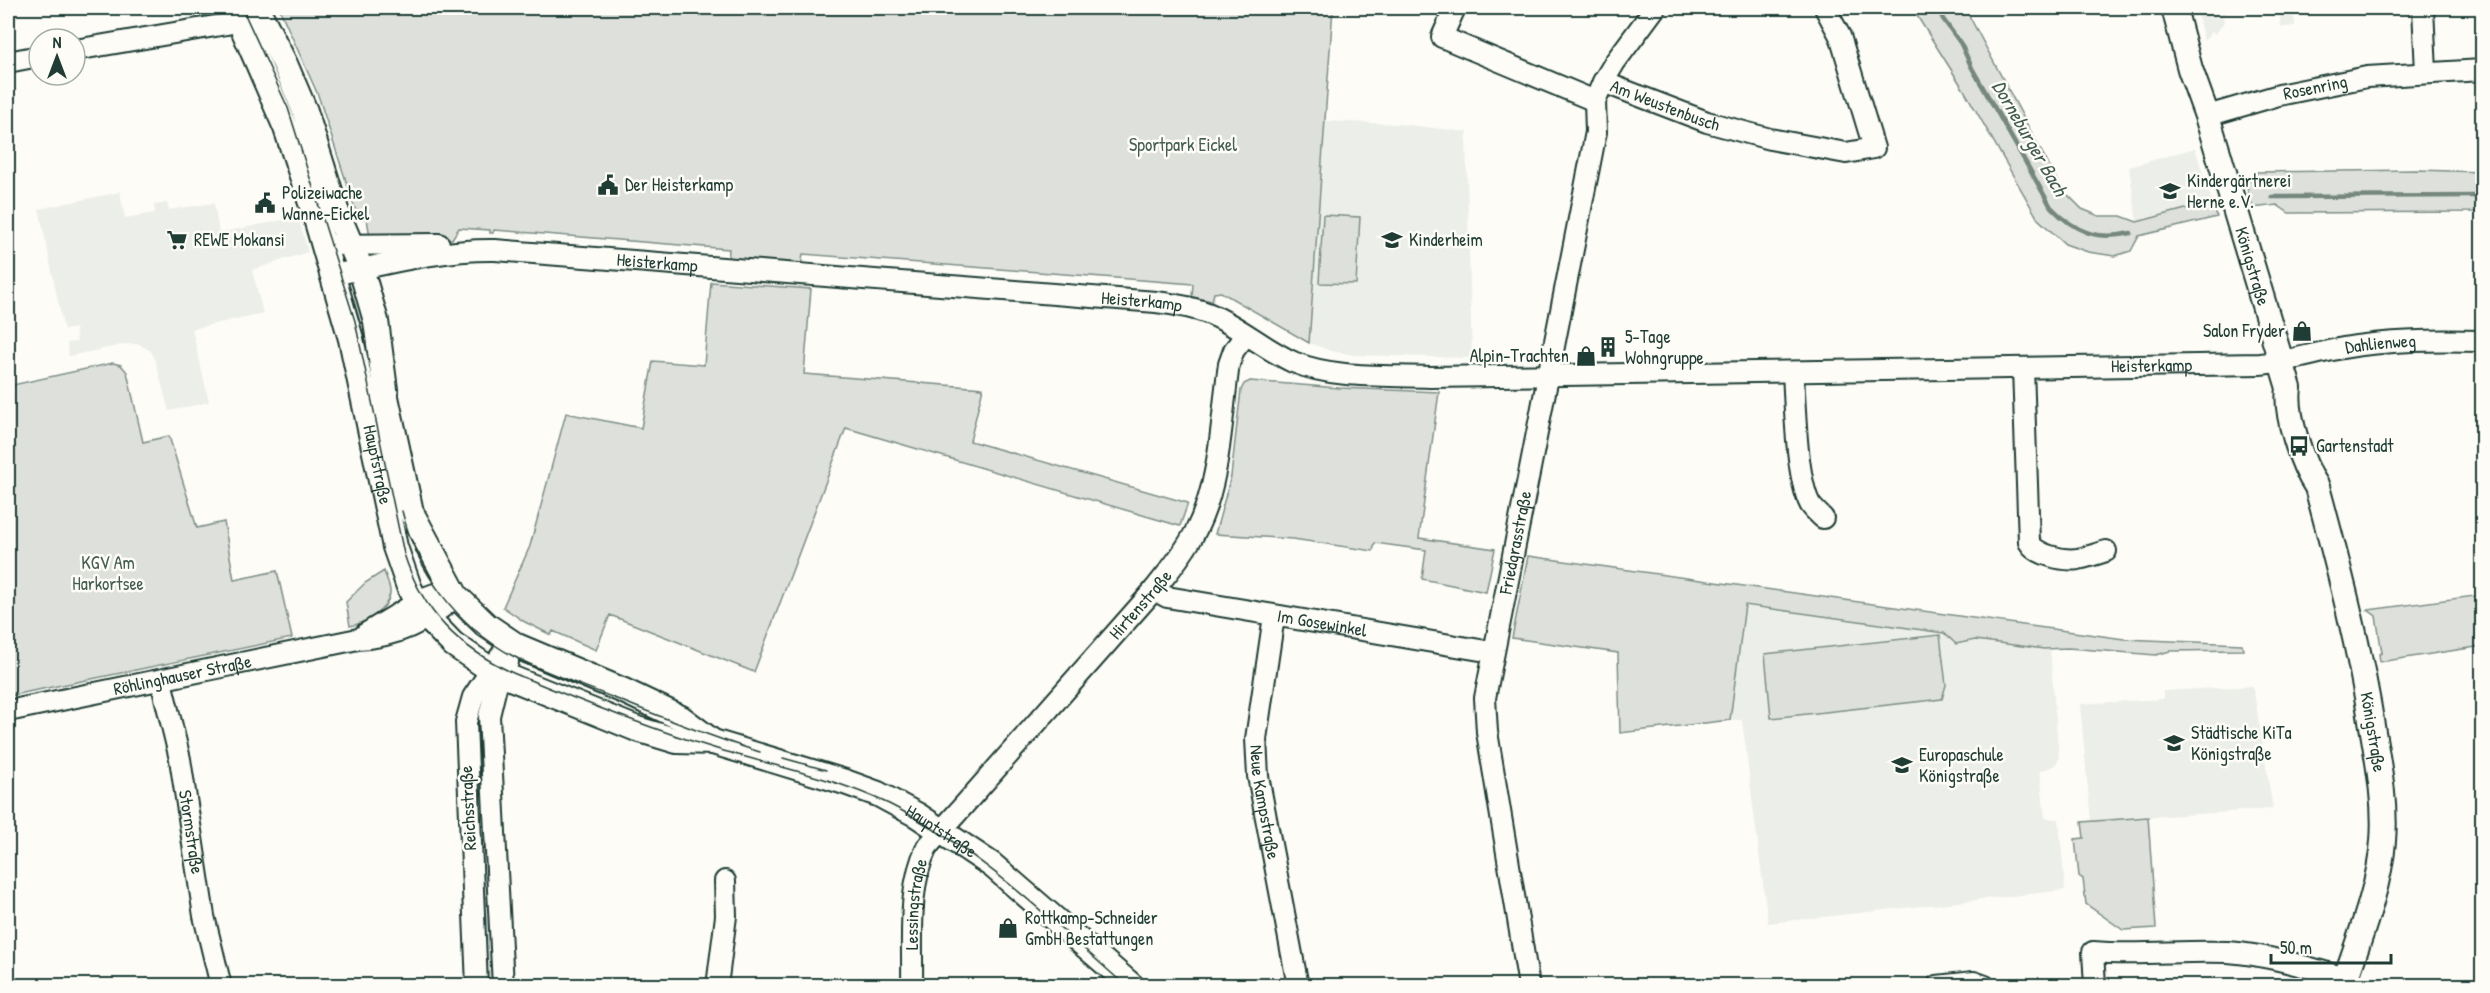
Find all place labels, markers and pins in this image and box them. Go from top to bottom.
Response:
place label: Kindergärtnerei Herne e.V. [2187,168,2291,214]
place label: Der Heisterkamp [625,172,733,197]
public building icon: Der Heisterkamp [596,173,620,197]
school or university icon: Kindergärtnerei Herne e.V. [2158,179,2182,203]
place label: Polizeiwache Wanne-Eickel [282,180,369,226]
public building icon: Polizeiwache Wanne-Eickel [253,191,277,215]
place label: REWE Mokansi [194,227,285,252]
place label: Kinderheim [1409,227,1483,252]
supermarket icon: REWE Mokansi [165,228,189,252]
school or university icon: Kinderheim [1380,228,1404,252]
place label: Salon Fryder [2203,318,2285,343]
shop icon: Salon Fryder [2290,319,2314,343]
place label: 5-Tage Wohngruppe [1625,324,1704,370]
building icon: 5-Tage Wohngruppe [1596,335,1620,359]
place label: Alpin-Trachten [1470,343,1569,368]
shop icon: Alpin-Trachten [1574,344,1598,368]
place label: Gartenstadt [2316,433,2394,458]
bus stop icon: Gartenstadt [2287,434,2311,458]
place label: Städtische KiTa Königstraße [2191,720,2291,766]
school or university icon: Städtische KiTa Königstraße [2162,731,2186,755]
place label: Europaschule Königstraße [1919,742,2004,788]
school or university icon: Europaschule Königstraße [1890,753,1914,777]
place label: Rottkamp-Schneider GmbH Bestattungen [1025,905,1158,951]
shop icon: Rottkamp-Schneider GmbH Bestattungen [996,916,1020,940]

